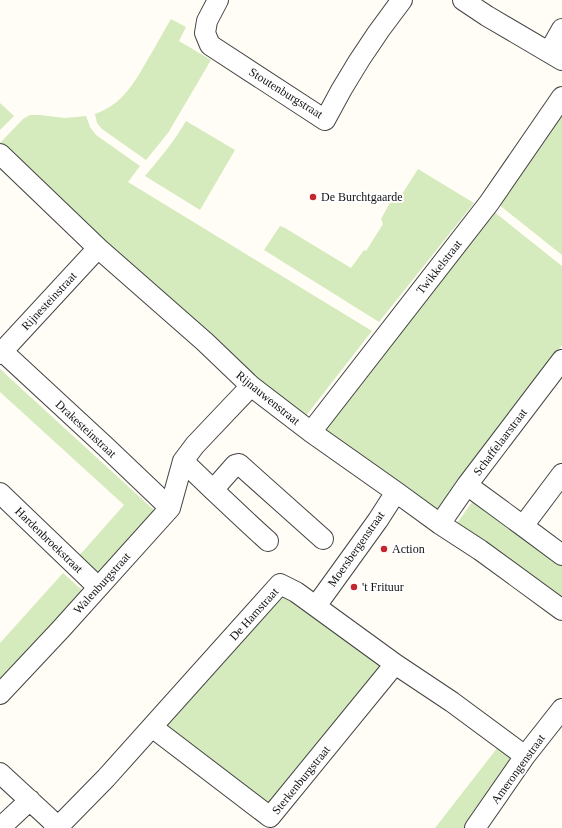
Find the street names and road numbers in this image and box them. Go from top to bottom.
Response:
street label: Stoutenburgstraat [246,65,326,122]
street label: Twikkelstraat [413,237,465,297]
street label: Rijnesteinstraat [18,268,80,333]
street label: Rijnauwenstraat [233,368,303,428]
street label: Drakesteinstraat [53,397,120,461]
street label: Schaffelaarstraat [470,405,530,478]
street label: Hardenbroekstraat [12,504,86,576]
street label: Moersbergenstraat [325,508,388,590]
street label: Walenburgstraat [71,549,134,617]
street label: De Hamstraat [227,584,282,643]
street label: Amerongenstraat [488,731,548,807]
street label: Sterkenburgstraat [269,742,333,817]

